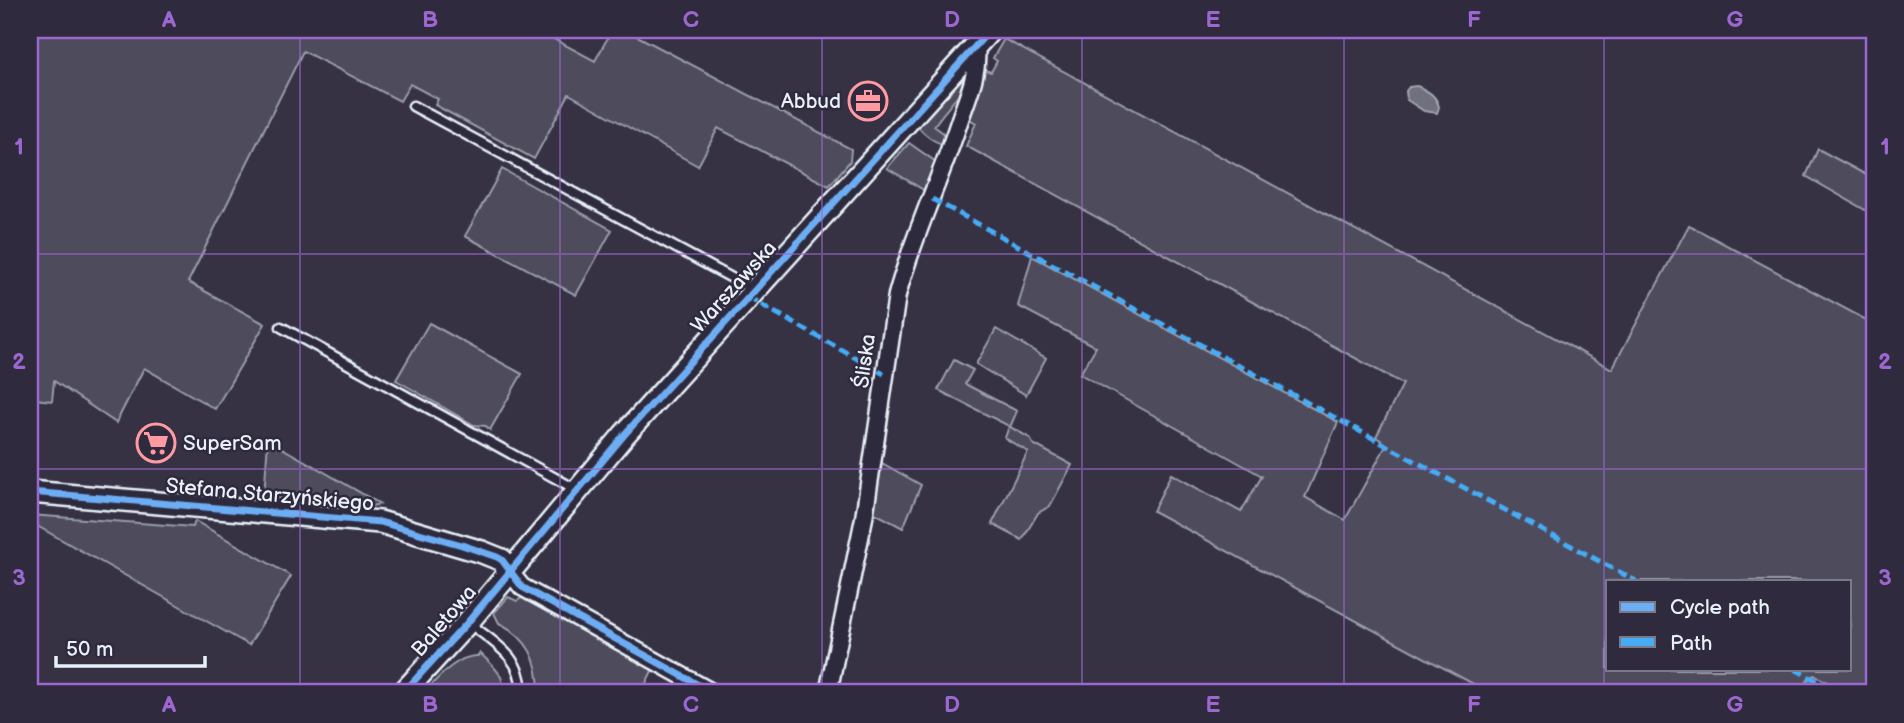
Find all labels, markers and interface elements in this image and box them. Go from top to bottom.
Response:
text: A [161,6,177,34]
text: B [422,6,438,34]
text: C [683,6,699,34]
text: D [944,6,960,34]
text: E [1206,6,1221,34]
text: F [1467,6,1481,34]
text: G [1727,6,1744,34]
office icon: Abbud [847,80,889,122]
place label: Abbud [781,89,841,114]
text: 1 [14,133,24,161]
text: 1 [1880,133,1890,161]
street label: Warszawska [686,236,782,338]
street label: Śliska [849,332,881,390]
text: 2 [12,348,26,376]
text: 2 [1878,348,1892,376]
supermarket icon: SuperSam [135,422,177,464]
place label: SuperSam [183,431,282,456]
street label: Stefana Starzyńskiego [165,473,375,517]
text: 3 [12,564,26,592]
text: 3 [1878,564,1892,592]
street label: Baletowa [406,580,482,662]
legend [1606,580,1852,670]
text: Cycle path [1670,595,1770,620]
scale bar [56,625,205,669]
text: Path [1670,631,1712,656]
text: 50 m [66,637,113,662]
text: A [161,691,177,719]
text: B [422,691,438,719]
text: C [683,691,699,719]
text: D [944,691,960,719]
text: E [1206,691,1221,719]
text: F [1467,691,1481,719]
text: G [1727,691,1744,719]

